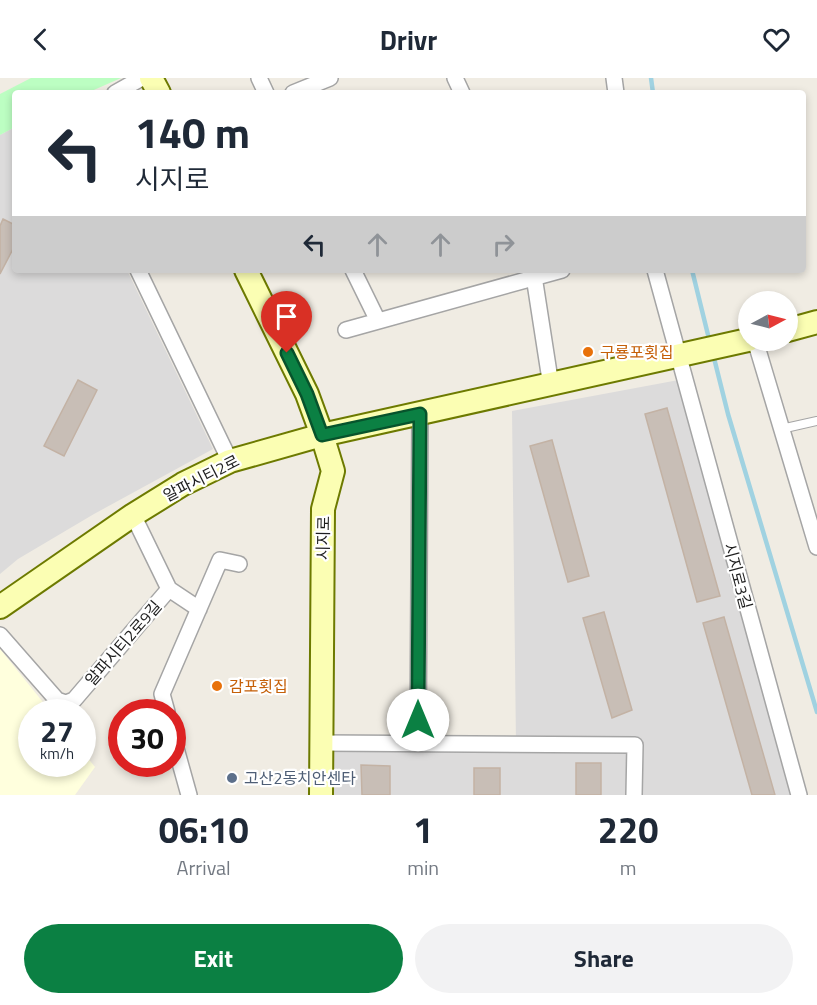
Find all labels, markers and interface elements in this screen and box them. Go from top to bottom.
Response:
text: Drivr [380,19,437,60]
icon: back [24,23,57,56]
icon: heart [760,23,793,56]
text: 140 m [135,100,250,164]
icon: left [36,114,114,192]
text: 시지로 [135,158,210,199]
icon: left [298,228,331,261]
icon: ahead [361,228,394,261]
icon: ahead [424,228,457,261]
icon: right [487,228,520,261]
pin [261,291,312,353]
north arrow [738,291,798,351]
map controls [738,291,798,351]
icon: arrive [270,300,303,333]
place label: 구룡포횟집 [600,340,674,364]
marker: 구룡포횟집 [581,345,595,359]
street label: 알파시티2로 [159,448,243,507]
street label: 시지로 [311,515,335,560]
street label: 시지로3길 [718,540,758,612]
street label: 알파시티2로9길 [79,595,167,691]
place label: 감포횟집 [229,674,288,698]
marker: 감포횟집 [210,679,224,693]
position arrow [386,688,450,752]
speed limit sign: 30 [108,699,186,777]
text: 27 [40,708,74,754]
text: km/h [40,742,74,765]
place label: 고산2동치안센타 [244,766,356,790]
marker: 고산2동치안센타 [225,771,239,785]
text: 06:10 [159,802,249,857]
text: 1 [413,802,433,857]
text: 220 [598,802,658,857]
text: Arrival [177,852,231,883]
text: min [407,852,439,883]
text: m [620,852,636,883]
button: Exit [24,924,403,993]
button: Share [415,924,793,993]

